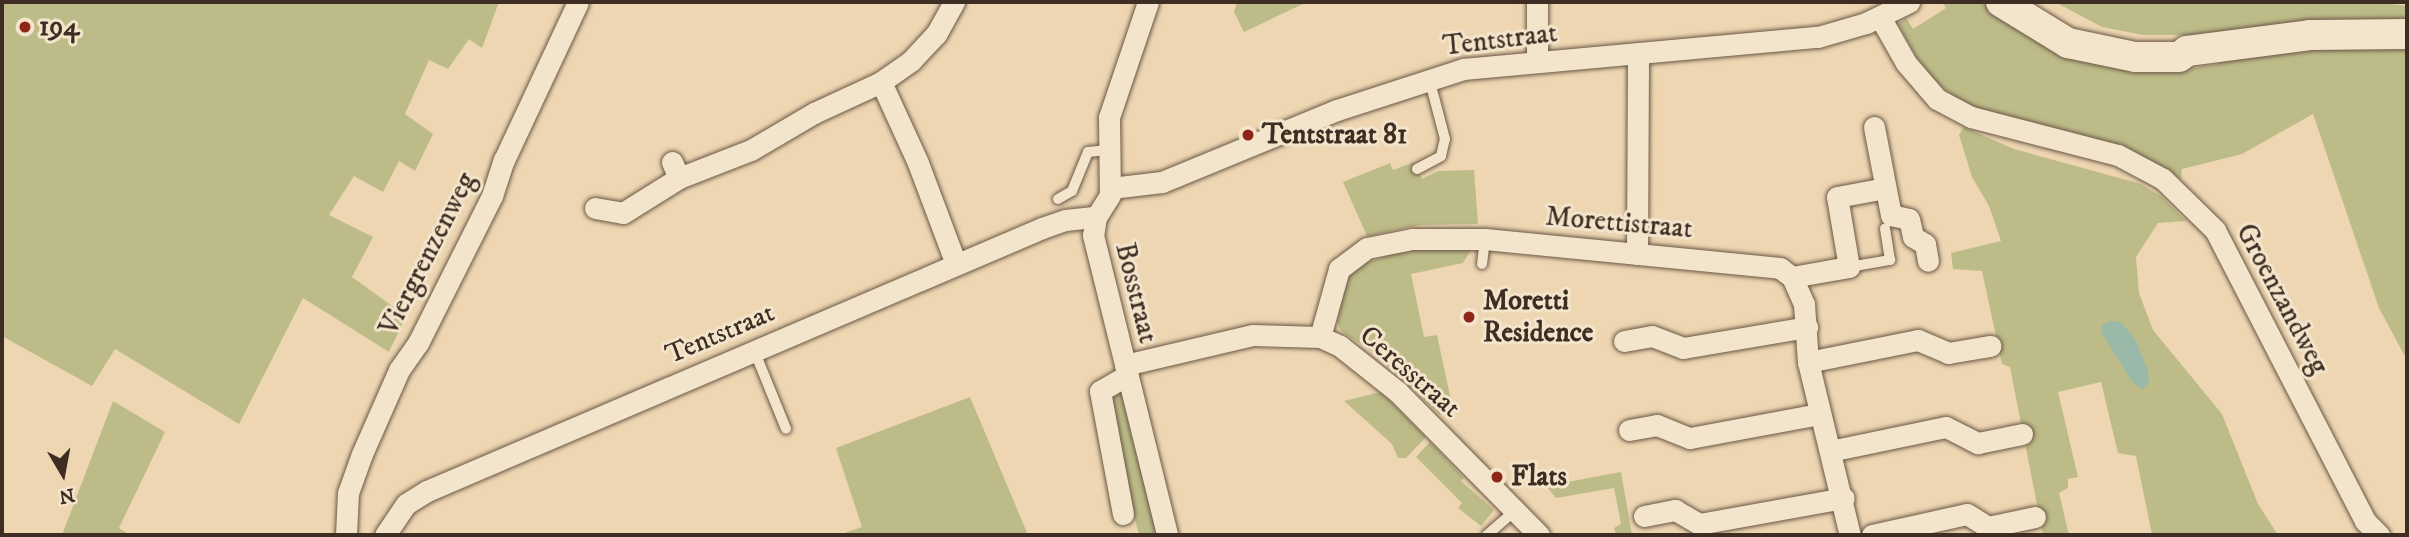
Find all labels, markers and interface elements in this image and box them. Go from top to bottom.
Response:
place label: 194 [39,10,79,44]
street label: Tentstraat [1441,16,1559,64]
marker: 194 [17,19,33,35]
place label: Tentstraat 81 [1262,118,1407,152]
marker: Tentstraat 81 [1240,127,1256,143]
street label: Viergrenzenweg [373,167,483,341]
street label: Morettistraat [1544,200,1694,246]
street label: Groenzandweg [2228,218,2336,380]
street label: Bosstraat [1107,239,1165,347]
place label: Moretti Residence [1483,284,1593,350]
street label: Tentstraat [661,296,779,372]
marker: Moretti Residence [1461,309,1477,325]
street label: Ceresstraat [1353,319,1467,425]
north arrow [28,439,98,509]
place label: Flats [1511,460,1567,494]
marker: Flats [1489,469,1505,485]
text: N [57,482,76,508]

